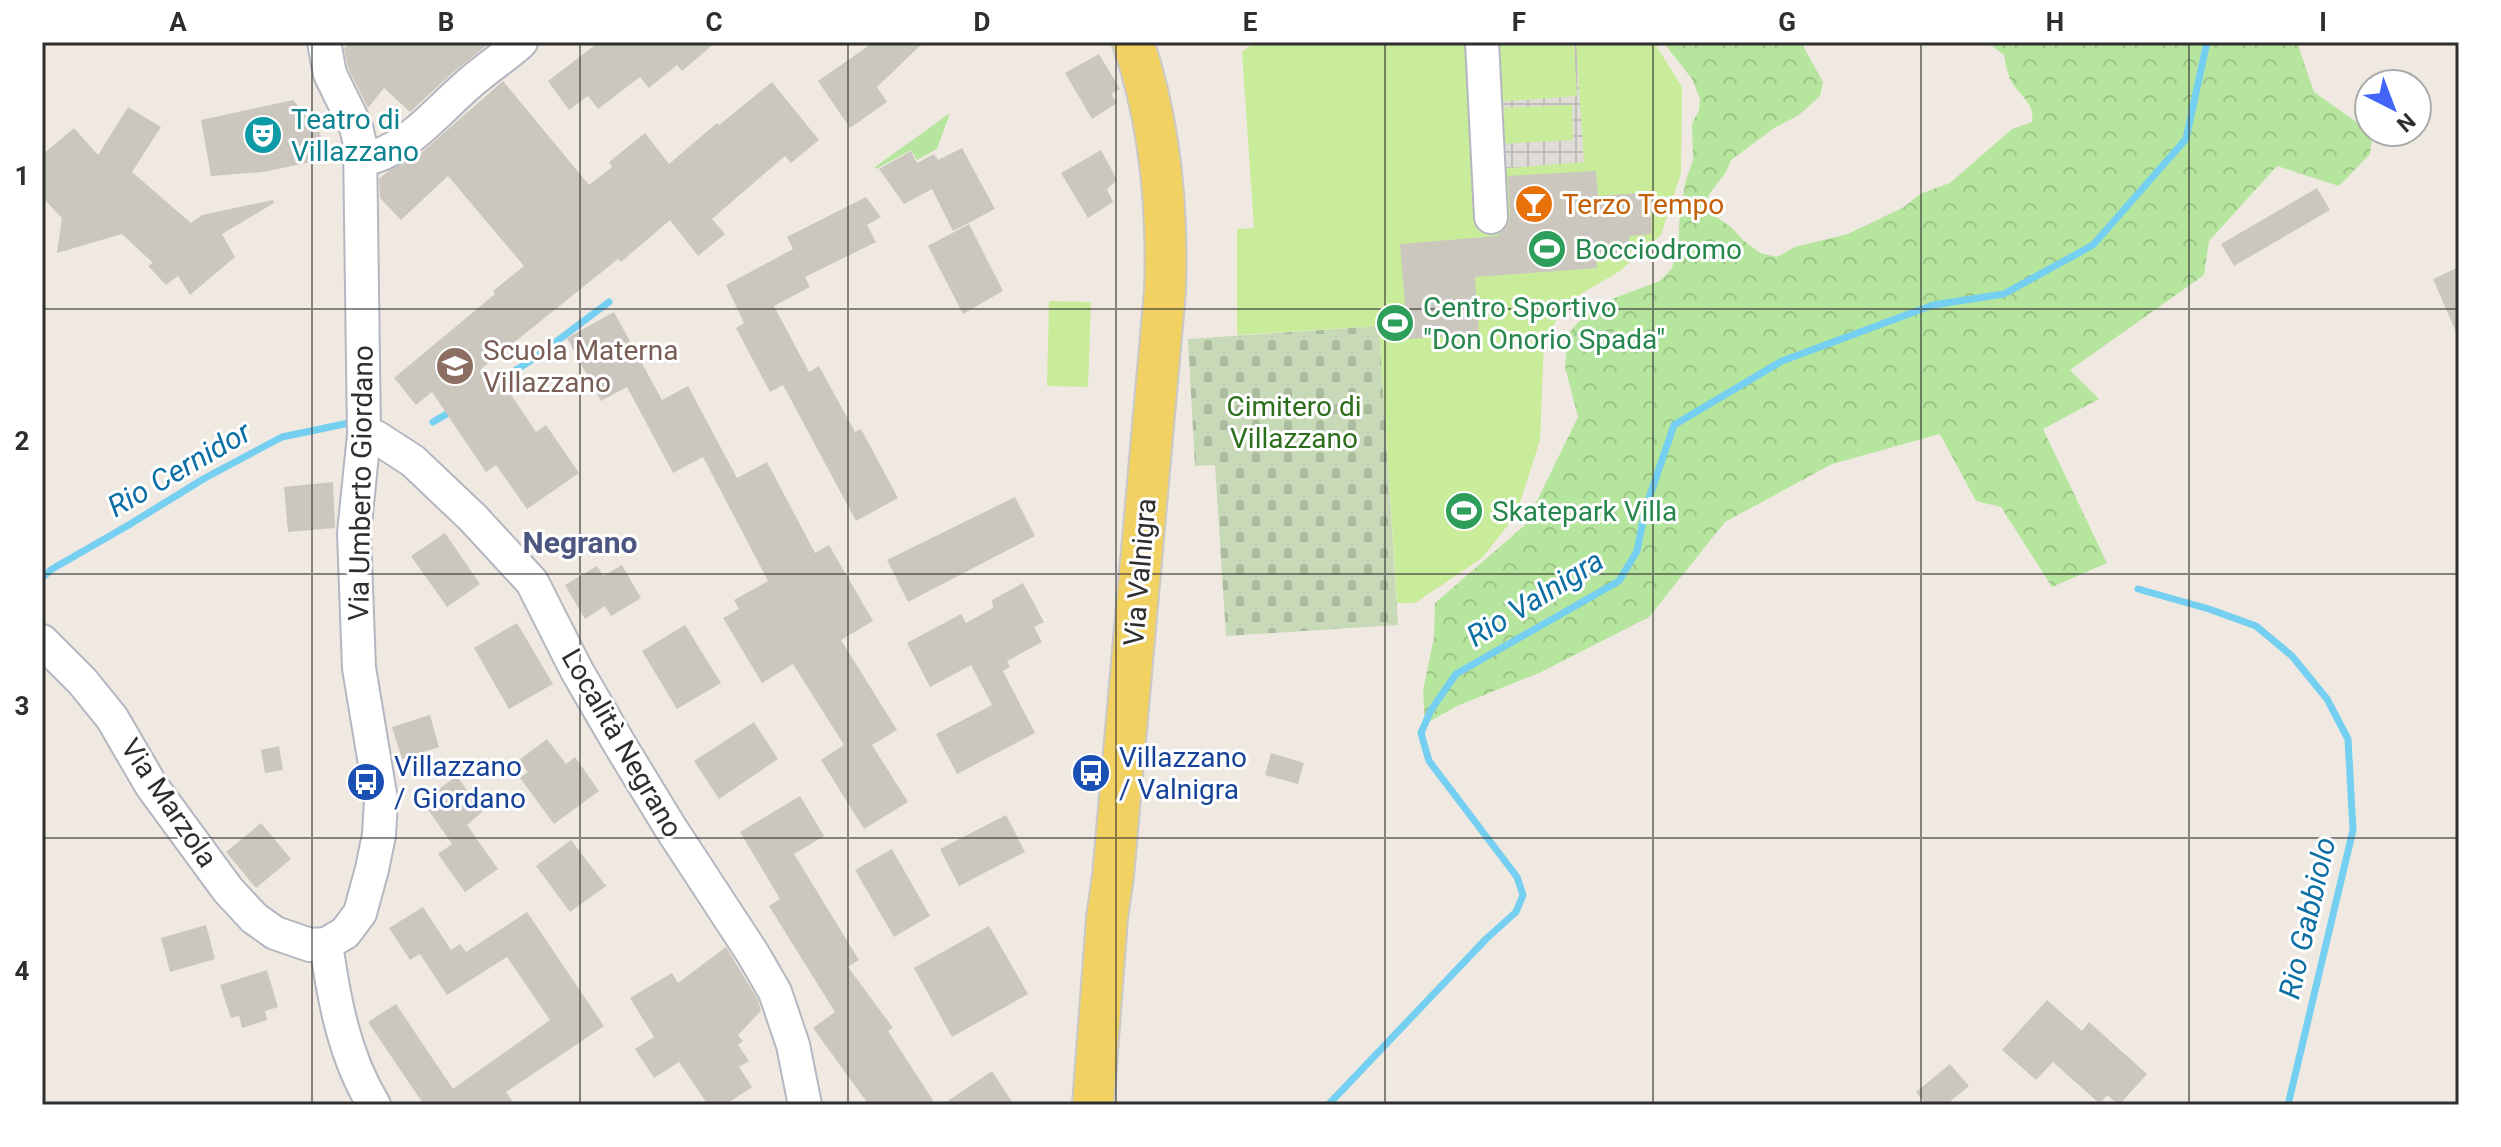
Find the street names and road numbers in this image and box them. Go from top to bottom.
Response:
street label: Via Umberto Giordano [342,345,380,621]
street label: Via Valnigra [1117,497,1163,647]
street label: Località Negrano [555,643,689,843]
street label: Via Marzola [114,733,224,873]

